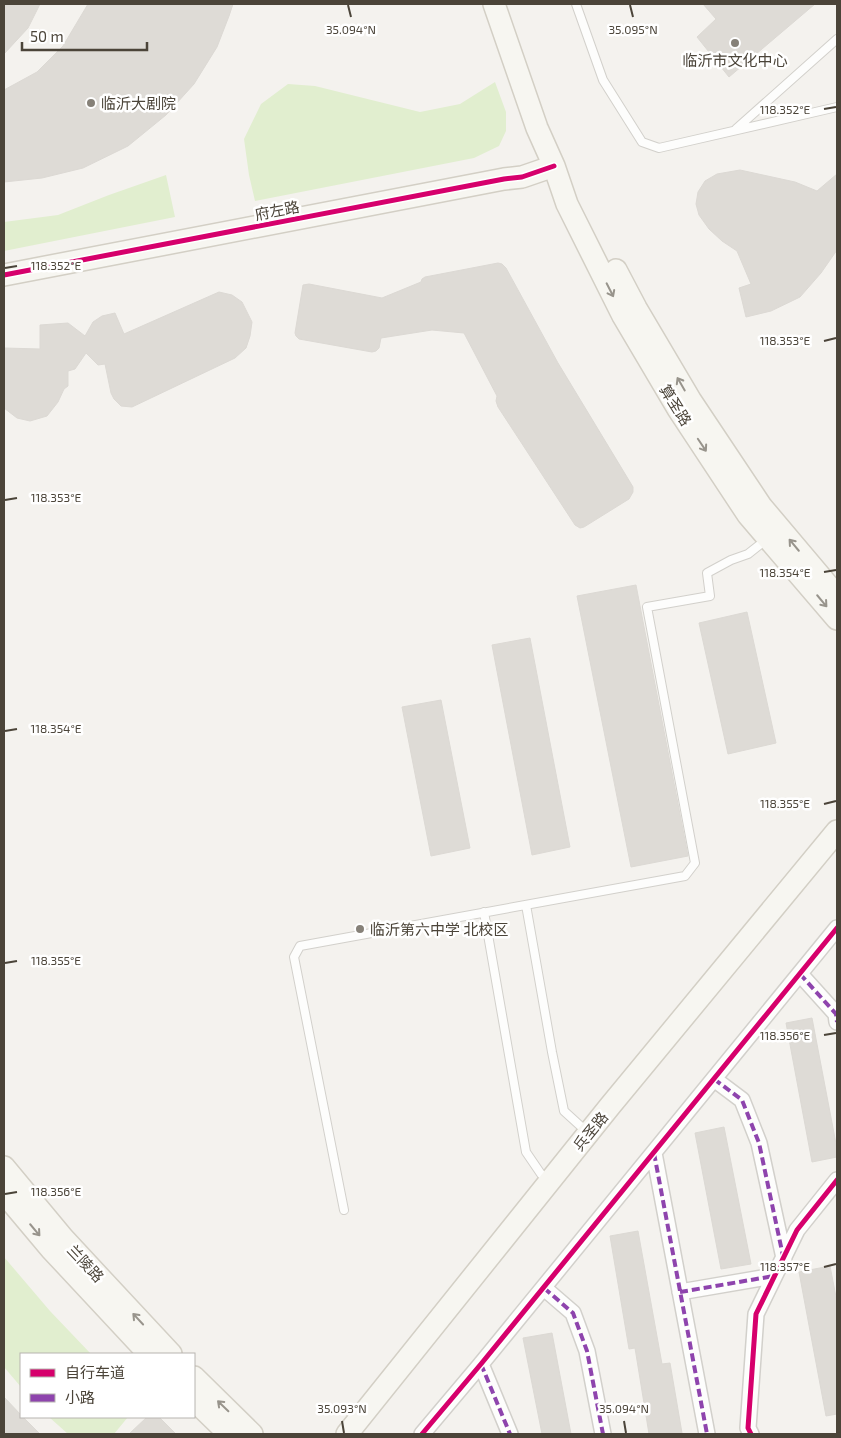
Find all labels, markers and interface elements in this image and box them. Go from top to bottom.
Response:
scale bar [22,20,148,52]
text: 35.094°N [326,22,376,36]
text: 35.095°N [608,22,658,36]
text: 50 m [30,27,64,45]
marker: 临沂市文化中心 [729,37,741,49]
place label: 临沂市文化中心 [682,51,788,69]
place label: 临沂大剧院 [101,94,176,112]
marker: 临沂大剧院 [85,97,97,109]
text: 118.352°E [760,102,811,116]
street label: 府左路 [253,197,301,223]
text: 118.352°E [31,258,82,272]
one-way arrow [606,282,615,297]
text: 118.353°E [760,333,810,347]
one-way arrow [675,377,685,391]
street label: 算圣路 [656,381,696,429]
one-way arrow [697,437,707,451]
text: 118.353°E [31,490,81,504]
one-way arrow [789,539,800,552]
text: 118.354°E [759,565,811,579]
one-way arrow [816,594,827,607]
text: 118.354°E [30,721,82,735]
text: 118.355°E [760,796,810,810]
place label: 临沂第六中学 北校区 [370,920,508,938]
marker: 临沂第六中学 北校区 [354,923,366,935]
text: 118.355°E [31,953,81,967]
text: 118.356°E [760,1028,811,1042]
street label: 兵圣路 [569,1108,611,1154]
text: 118.356°E [31,1184,82,1198]
one-way arrow [30,1223,41,1236]
street label: 兰陵路 [64,1240,108,1286]
text: 118.357°E [760,1259,810,1273]
one-way arrow [132,1313,144,1325]
legend [20,1353,195,1418]
text: 自行车道 [65,1363,125,1381]
text: 小路 [65,1388,95,1406]
one-way arrow [217,1400,229,1412]
text: 35.093°N [317,1401,367,1415]
text: 35.094°N [599,1401,649,1415]

